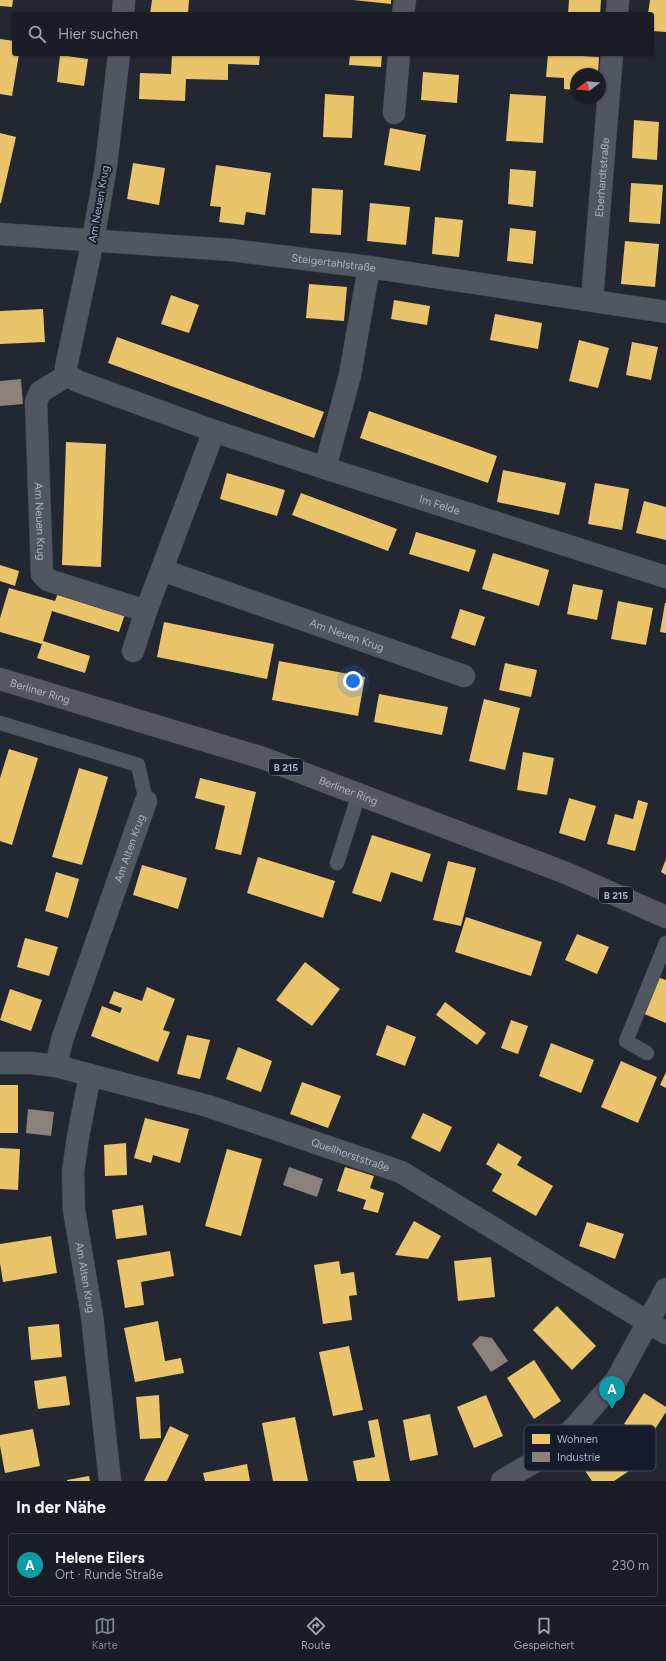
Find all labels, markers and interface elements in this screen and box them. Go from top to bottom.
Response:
search box [12,12,654,56]
icon: search [26,23,48,45]
text: Hier suchen [58,25,138,43]
north arrow [570,68,606,104]
street label: Eberhardtstraße [592,137,612,218]
street label: Am Neuen Krug [86,164,112,244]
street label: Steigertahlstraße [291,251,377,274]
street label: Am Neuen Krug [32,482,48,561]
street label: Im Felde [418,492,462,517]
street label: Am Neuen Krug [308,616,386,654]
your location [343,671,363,691]
street label: Berliner Ring [9,676,72,706]
road number: B 215 [269,759,303,775]
street label: Berliner Ring [317,773,380,808]
street label: Am Alten Krug [111,812,147,884]
road number: B 215 [599,887,633,903]
street label: Quellhorststraße [310,1135,391,1174]
street label: Am Alten Krug [73,1241,98,1314]
pin: A [599,1376,625,1409]
legend [524,1425,656,1471]
text: Wohnen [557,1433,598,1446]
text: Industrie [557,1451,600,1464]
text: In der Nähe [16,1497,106,1517]
text: Helene Eilers [55,1549,144,1567]
text: A [25,1558,35,1573]
text: 230 m [612,1558,649,1573]
text: Ort · Runde Straße [55,1567,163,1582]
tab: Karte [92,1615,118,1652]
tab: Route [301,1615,331,1652]
tab: Gespeichert [514,1615,574,1652]

